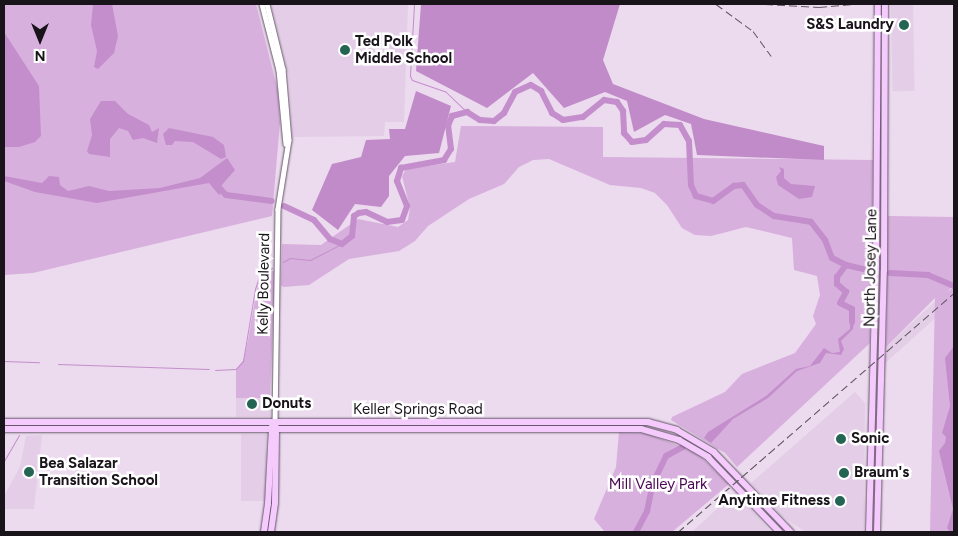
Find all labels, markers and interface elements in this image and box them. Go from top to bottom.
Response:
north arrow [15,15,65,65]
place label: S&S Laundry [806,16,894,34]
marker: S&S Laundry [898,19,910,31]
place label: Ted Polk Middle School [355,32,452,67]
marker: Ted Polk Middle School [339,44,351,56]
text: N [35,47,45,64]
street label: North Josey Lane [861,209,881,327]
street label: Kelly Boulevard [254,233,274,335]
place label: Donuts [262,395,311,413]
marker: Donuts [246,398,258,410]
street label: Keller Springs Road [353,401,483,419]
place label: Sonic [851,430,889,448]
marker: Sonic [835,433,847,445]
place label: Bea Salazar Transition School [39,454,158,489]
place label: Braum's [854,464,909,482]
marker: Bea Salazar Transition School [23,466,35,478]
marker: Braum's [838,467,850,479]
park label: Mill Valley Park [609,476,707,494]
place label: Anytime Fitness [718,492,830,510]
marker: Anytime Fitness [834,495,846,507]

